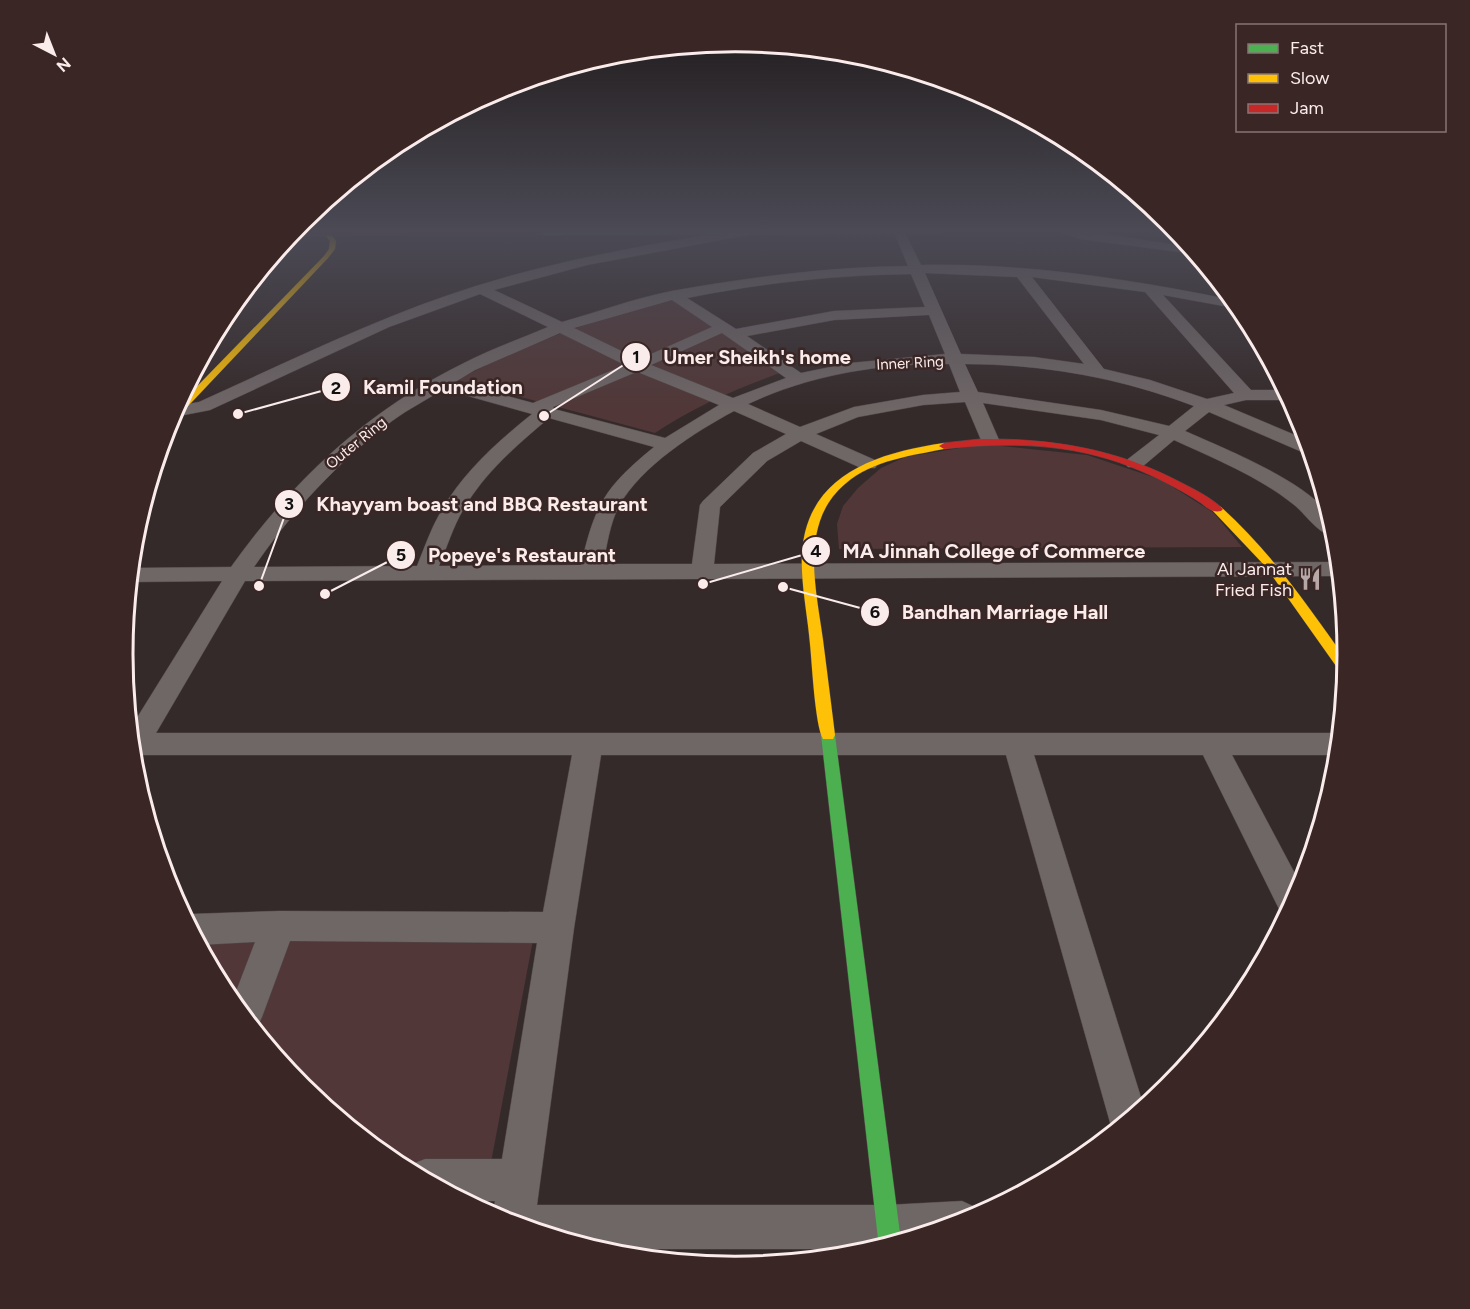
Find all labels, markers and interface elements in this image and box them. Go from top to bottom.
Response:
north arrow [24,24,84,84]
legend [1236,24,1446,132]
text: Fast [1290,37,1324,59]
text: N [53,54,75,76]
text: Slow [1290,67,1329,89]
text: Jam [1290,97,1324,119]
callout: Umer Sheikh's home [621,338,863,376]
text: Umer Sheikh's home [663,345,851,369]
text: 1 [632,346,640,368]
street label: Inner Ring [876,352,944,374]
callout: Kamil Foundation [321,368,535,406]
text: Kamil Foundation [363,375,523,399]
text: 2 [331,377,341,399]
street label: Outer Ring [322,413,390,473]
callout: Khayyam boast and BBQ Restaurant [274,485,659,523]
text: Khayyam boast and BBQ Restaurant [316,492,648,516]
text: 3 [284,493,294,515]
callout: MA Jinnah College of Commerce [801,532,1157,570]
callout: Popeye's Restaurant [386,536,628,574]
text: MA Jinnah College of Commerce [843,539,1145,563]
text: 4 [810,540,822,562]
text: Popeye's Restaurant [428,543,616,567]
text: 5 [396,544,406,566]
place label: Al Jannat Fried Fish [1215,558,1292,601]
restaurant icon: Al Jannat Fried Fish [1297,566,1323,592]
callout: Bandhan Marriage Hall [860,593,1121,631]
text: Bandhan Marriage Hall [902,600,1108,624]
text: 6 [870,601,880,623]

